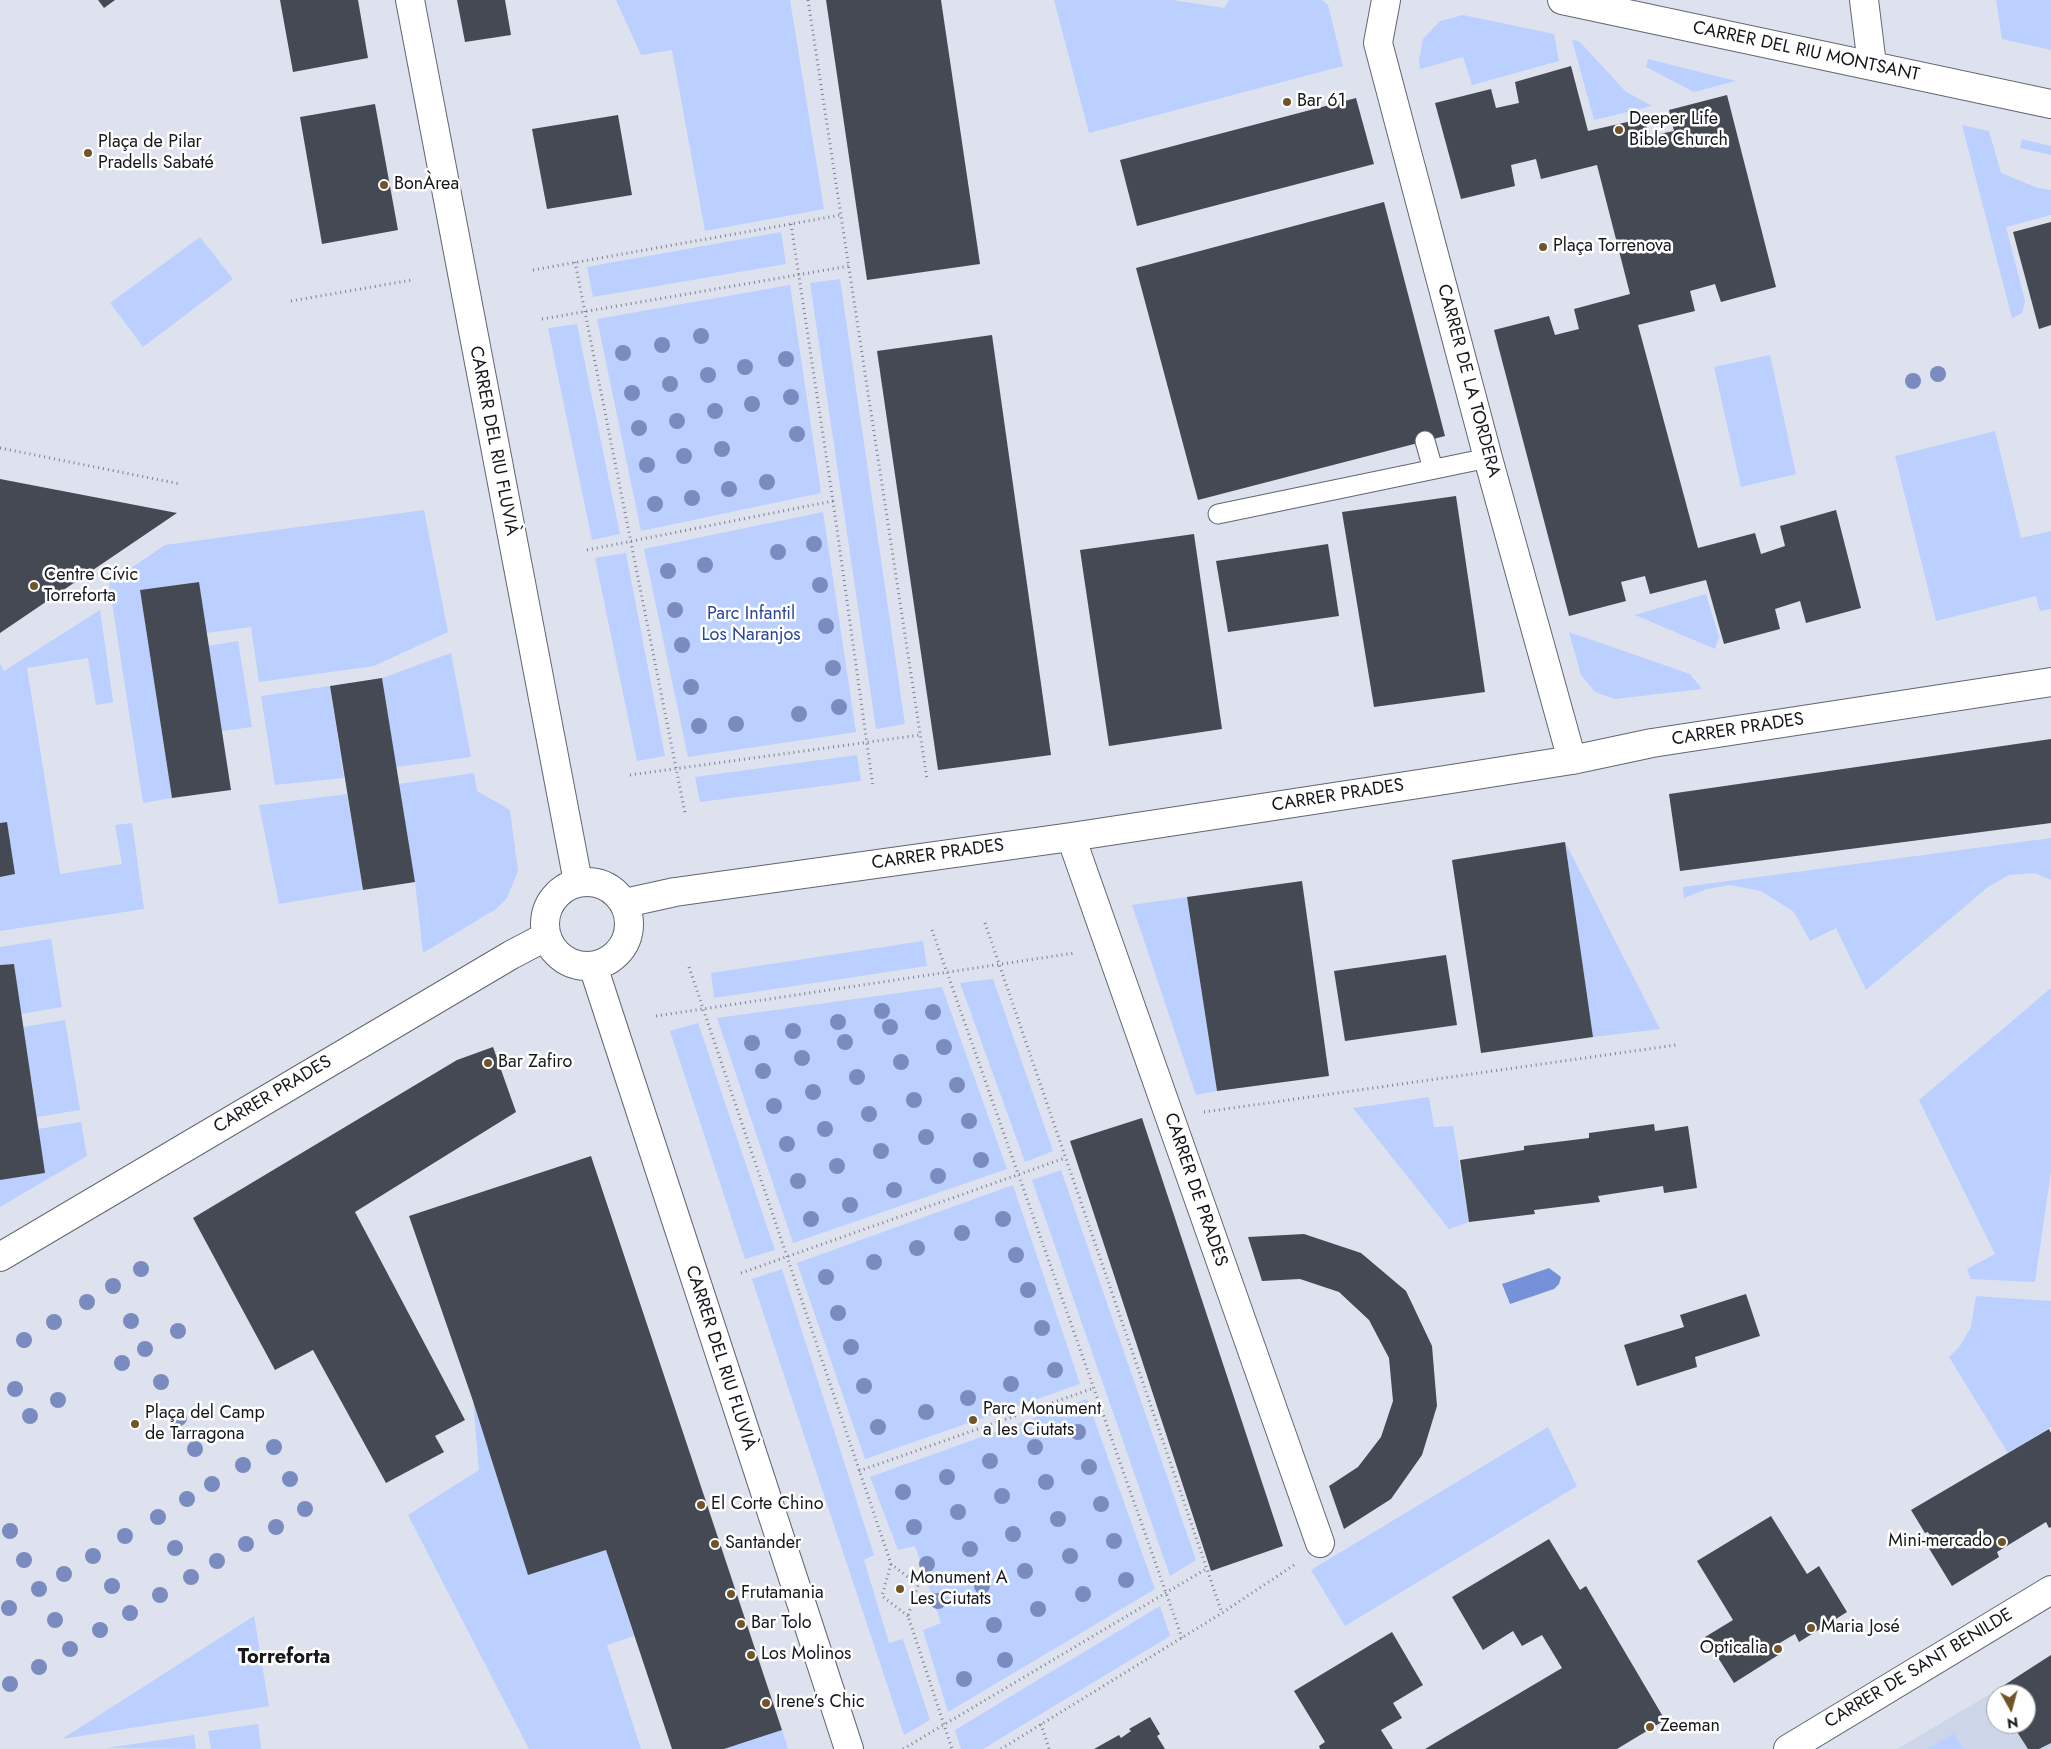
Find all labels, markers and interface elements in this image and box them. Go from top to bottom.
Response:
street label: CARRER DEL RIU MONTSANT [1691,17,1921,87]
place label: Bar 61 [1297,91,1346,113]
marker: Bar 61 [1281,96,1293,108]
place label: Deeper Life Bible Church [1629,109,1728,152]
marker: Deeper Life Bible Church [1613,124,1625,136]
place label: Plaça de Pilar Pradells Sabaté [98,132,214,174]
marker: Plaça de Pilar Pradells Sabaté [82,147,94,159]
place label: BonÀrea [394,174,459,196]
marker: BonÀrea [378,179,390,191]
place label: Plaça Torrenova [1553,236,1672,258]
marker: Plaça Torrenova [1537,241,1549,253]
street label: CARRER DE LA TORDERA [1432,282,1504,480]
street label: CARRER DEL RIU FLUVIÀ [464,344,522,538]
place label: Centre Cívic Torreforta [44,565,138,608]
marker: Centre Cívic Torreforta [28,580,40,592]
park label: Parc Infantil Los Naranjos [701,604,801,646]
street label: CARRER PRADES [1670,709,1806,751]
street label: CARRER PRADES [1270,775,1406,817]
street label: CARRER PRADES [870,835,1006,875]
street label: CARRER PRADES [210,1051,336,1139]
place label: Bar Zafiro [498,1052,572,1074]
marker: Bar Zafiro [482,1057,494,1069]
street label: CARRER DE PRADES [1159,1110,1231,1270]
street label: CARRER DEL RIU FLUVIÀ [680,1263,760,1453]
place label: Parc Monument a les Ciutats [983,1399,1101,1442]
place label: Plaça del Camp de Tarragona [145,1403,265,1446]
marker: Parc Monument a les Ciutats [967,1414,979,1426]
marker: Plaça del Camp de Tarragona [129,1418,141,1430]
place label: El Corte Chino [711,1494,823,1516]
marker: El Corte Chino [695,1499,707,1511]
place label: Mini-mercado [1888,1531,1992,1553]
place label: Santander [725,1533,801,1555]
marker: Mini-mercado [1996,1536,2008,1548]
marker: Santander [709,1538,721,1550]
place label: Monument A Les Ciutats [910,1568,1008,1610]
place label: Frutamania [741,1583,824,1605]
marker: Monument A Les Ciutats [894,1583,906,1595]
marker: Frutamania [725,1588,737,1600]
street label: CARRER DE SANT BENILDE [1821,1604,2017,1734]
place label: Bar Tolo [751,1613,812,1635]
place label: Maria José [1821,1617,1900,1639]
marker: Bar Tolo [735,1618,747,1630]
marker: Maria José [1805,1622,1817,1634]
place label: Opticalia [1700,1638,1768,1660]
marker: Opticalia [1772,1643,1784,1655]
place label: Los Molinos [761,1644,851,1666]
district label: Torreforta [238,1646,330,1670]
marker: Los Molinos [745,1649,757,1661]
north arrow [1986,1684,2036,1734]
place label: Irene’s Chic [776,1692,865,1714]
marker: Irene’s Chic [760,1697,772,1709]
place label: Zeeman [1660,1716,1720,1738]
marker: Zeeman [1644,1721,1656,1733]

